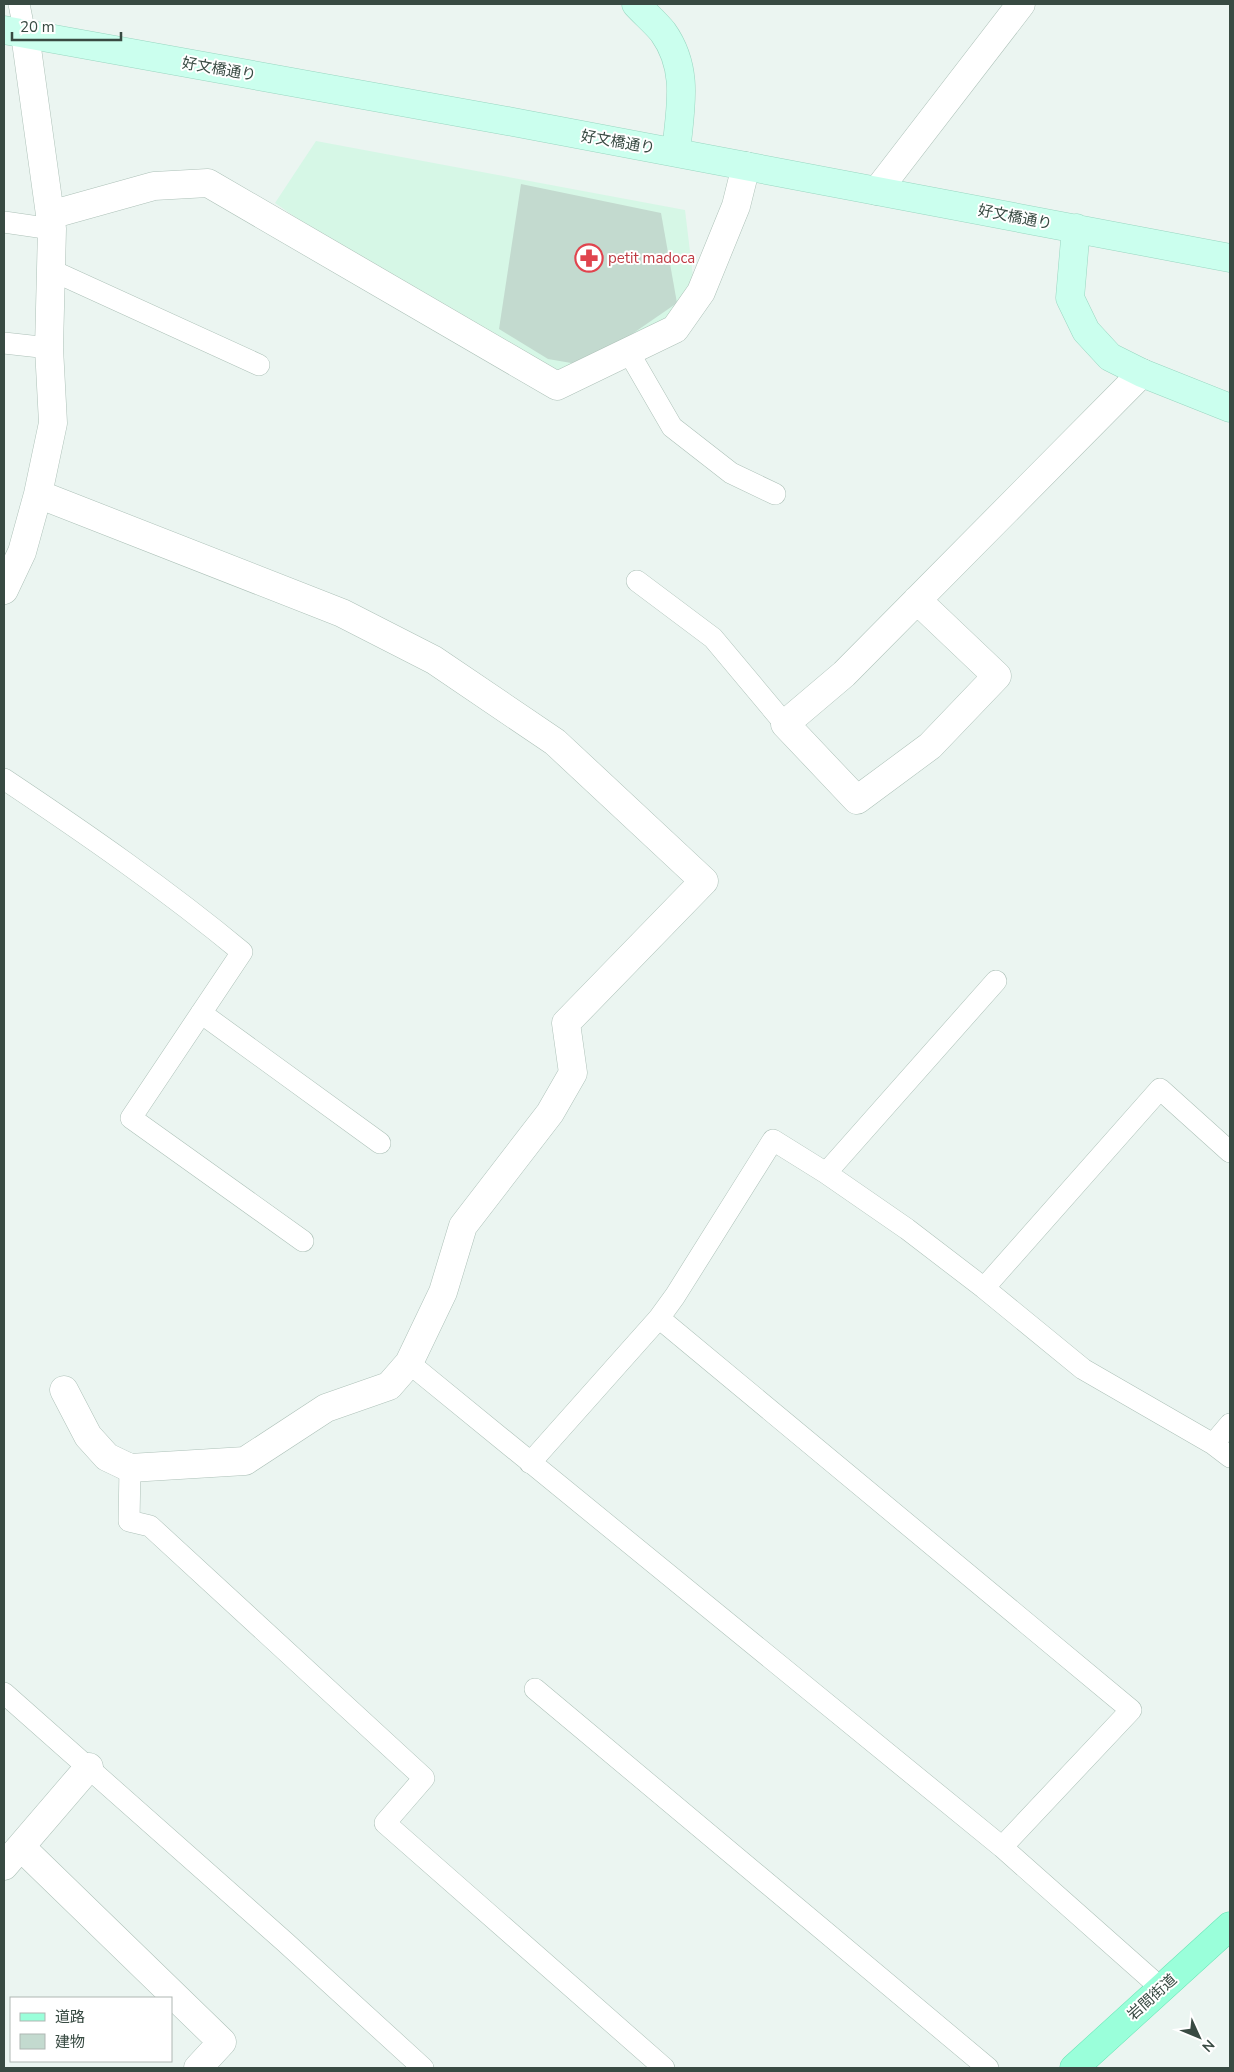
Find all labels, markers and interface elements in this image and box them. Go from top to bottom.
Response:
scale bar [12,10,121,42]
text: 20 m [20,17,55,37]
street label: 好文橋通り [180,53,258,85]
street label: 好文橋通り [579,126,657,158]
street label: 好文橋通り [976,200,1054,234]
pharmacy icon: petit madoca [574,243,604,273]
place label: petit madoca [608,248,695,268]
street label: 岩間街道 [1123,1969,1181,2025]
legend [10,1997,172,2062]
text: 道路 [55,2007,85,2027]
north arrow [1174,2012,1224,2062]
text: 建物 [55,2032,85,2052]
text: N [1198,2035,1218,2056]

